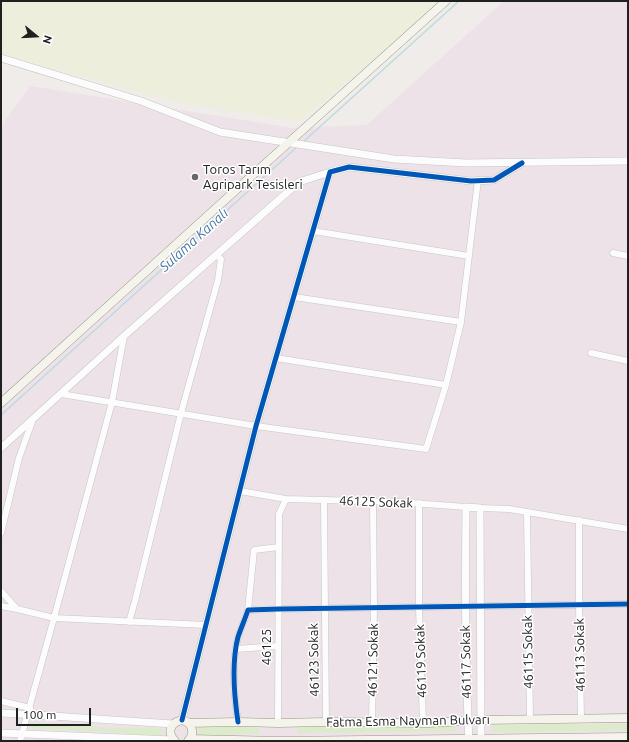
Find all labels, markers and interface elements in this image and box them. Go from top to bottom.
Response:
north arrow [16,16,56,56]
text: N [40,34,54,45]
place label: Toros Tarım Agripark Tesisleri [203,162,303,193]
marker: Toros Tarım Agripark Tesisleri [190,172,200,182]
water label: Sulama Kanalı [156,205,232,275]
street label: 46125 Sokak [339,493,413,511]
street label: 46115 Sokak [520,615,536,689]
street label: 46113 Sokak [572,618,588,692]
street label: 46123 Sokak [306,623,322,697]
street label: 46121 Sokak [365,623,381,697]
street label: 46119 Sokak [412,624,430,698]
street label: 46117 Sokak [458,625,474,699]
street label: 46125 [259,629,275,665]
scale bar [18,700,93,726]
text: 100 m [23,708,56,721]
street label: Fatma Esma Nayman Bulvarı [326,712,490,730]

